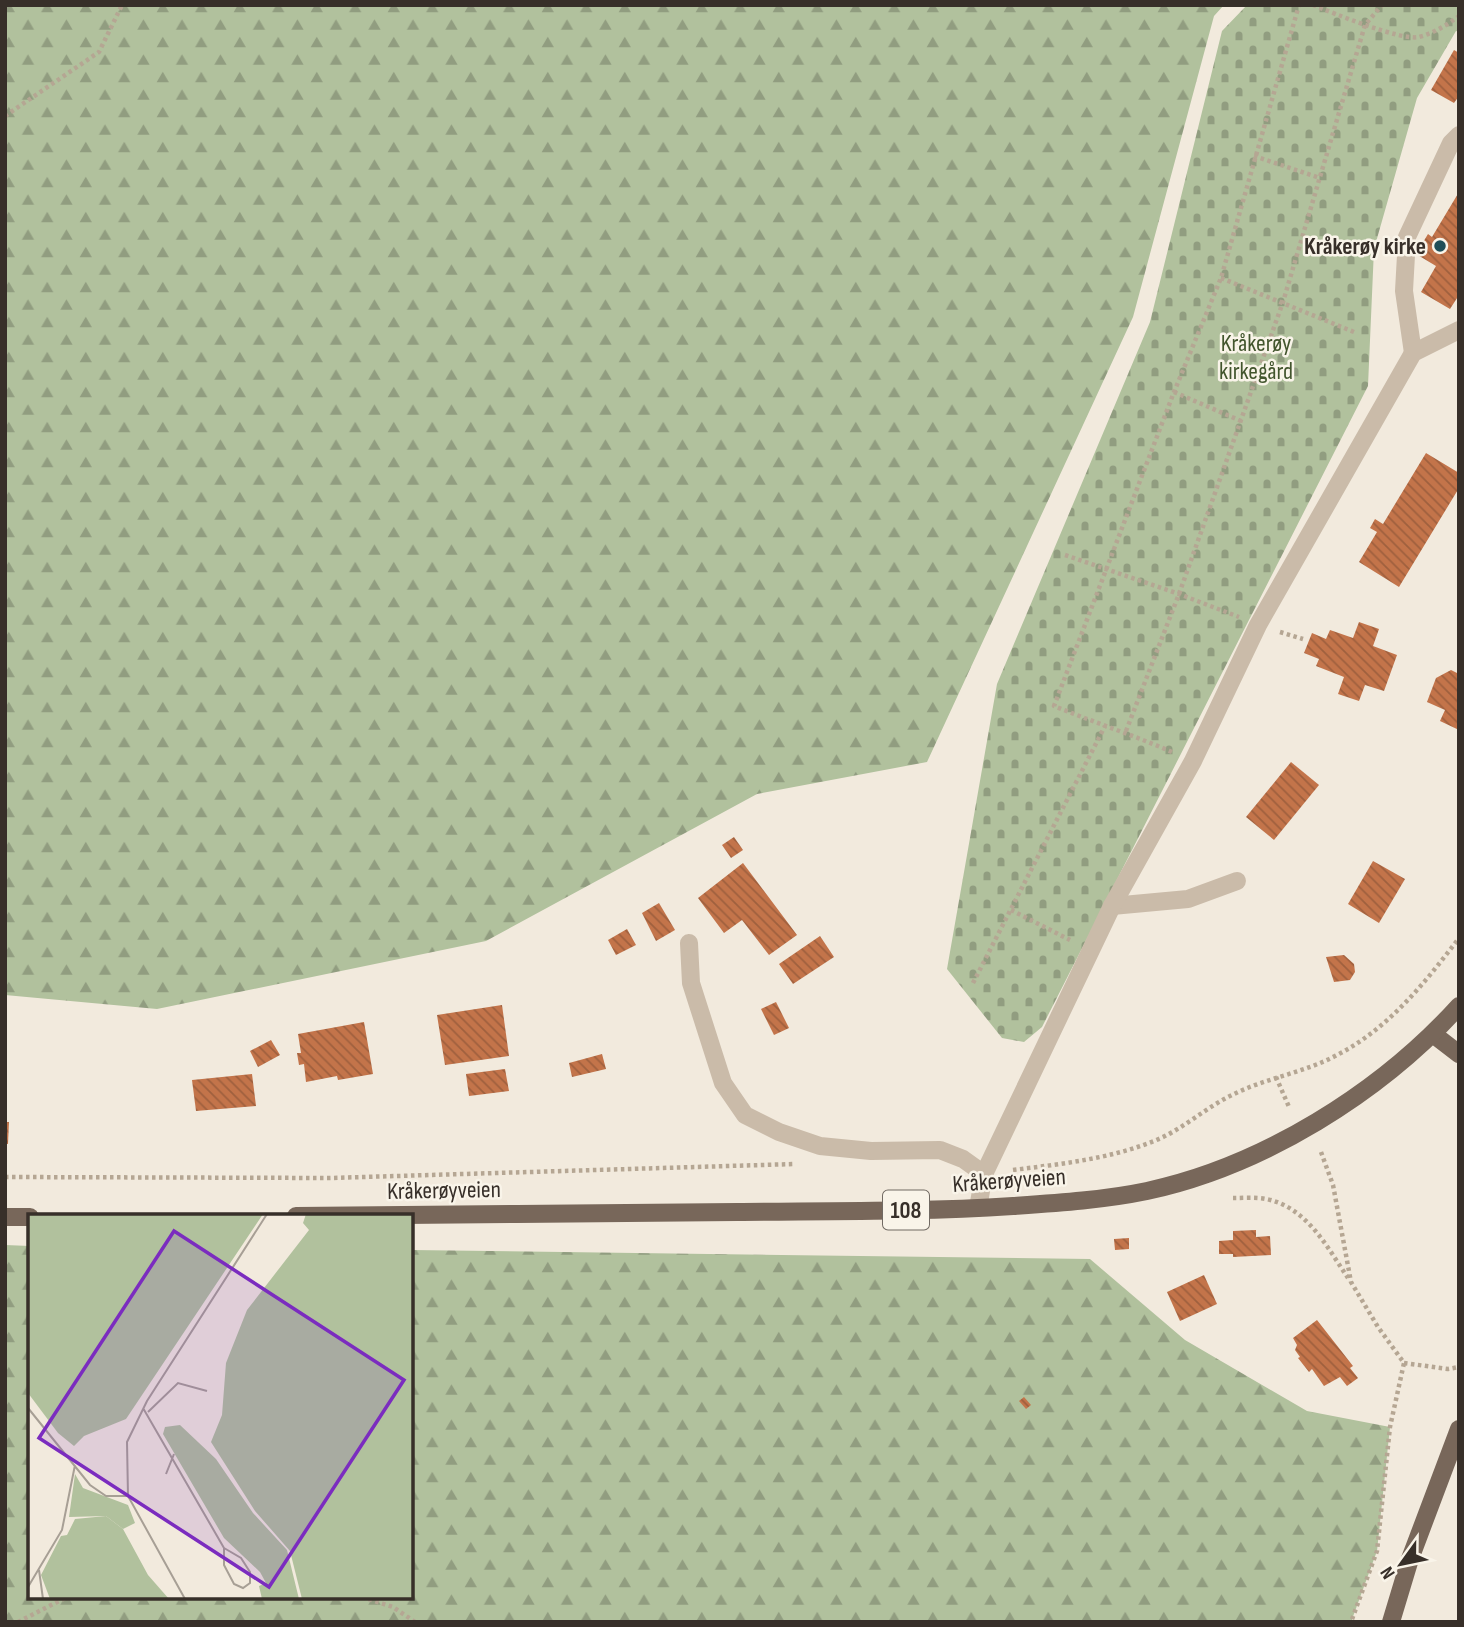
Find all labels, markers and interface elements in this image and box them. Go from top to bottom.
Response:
place label: Kråkerøy kirke [1304,232,1426,261]
marker: Kråkerøy kirke [1432,238,1448,254]
park label: Kråkerøy kirkegård [1219,329,1293,386]
street label: Kråkerøyveien [951,1162,1067,1199]
street label: Kråkerøyveien [387,1175,501,1206]
road number: 108 [883,1190,929,1230]
inset map [28,1214,413,1599]
north arrow [1366,1529,1436,1599]
text: N [1376,1562,1400,1583]

